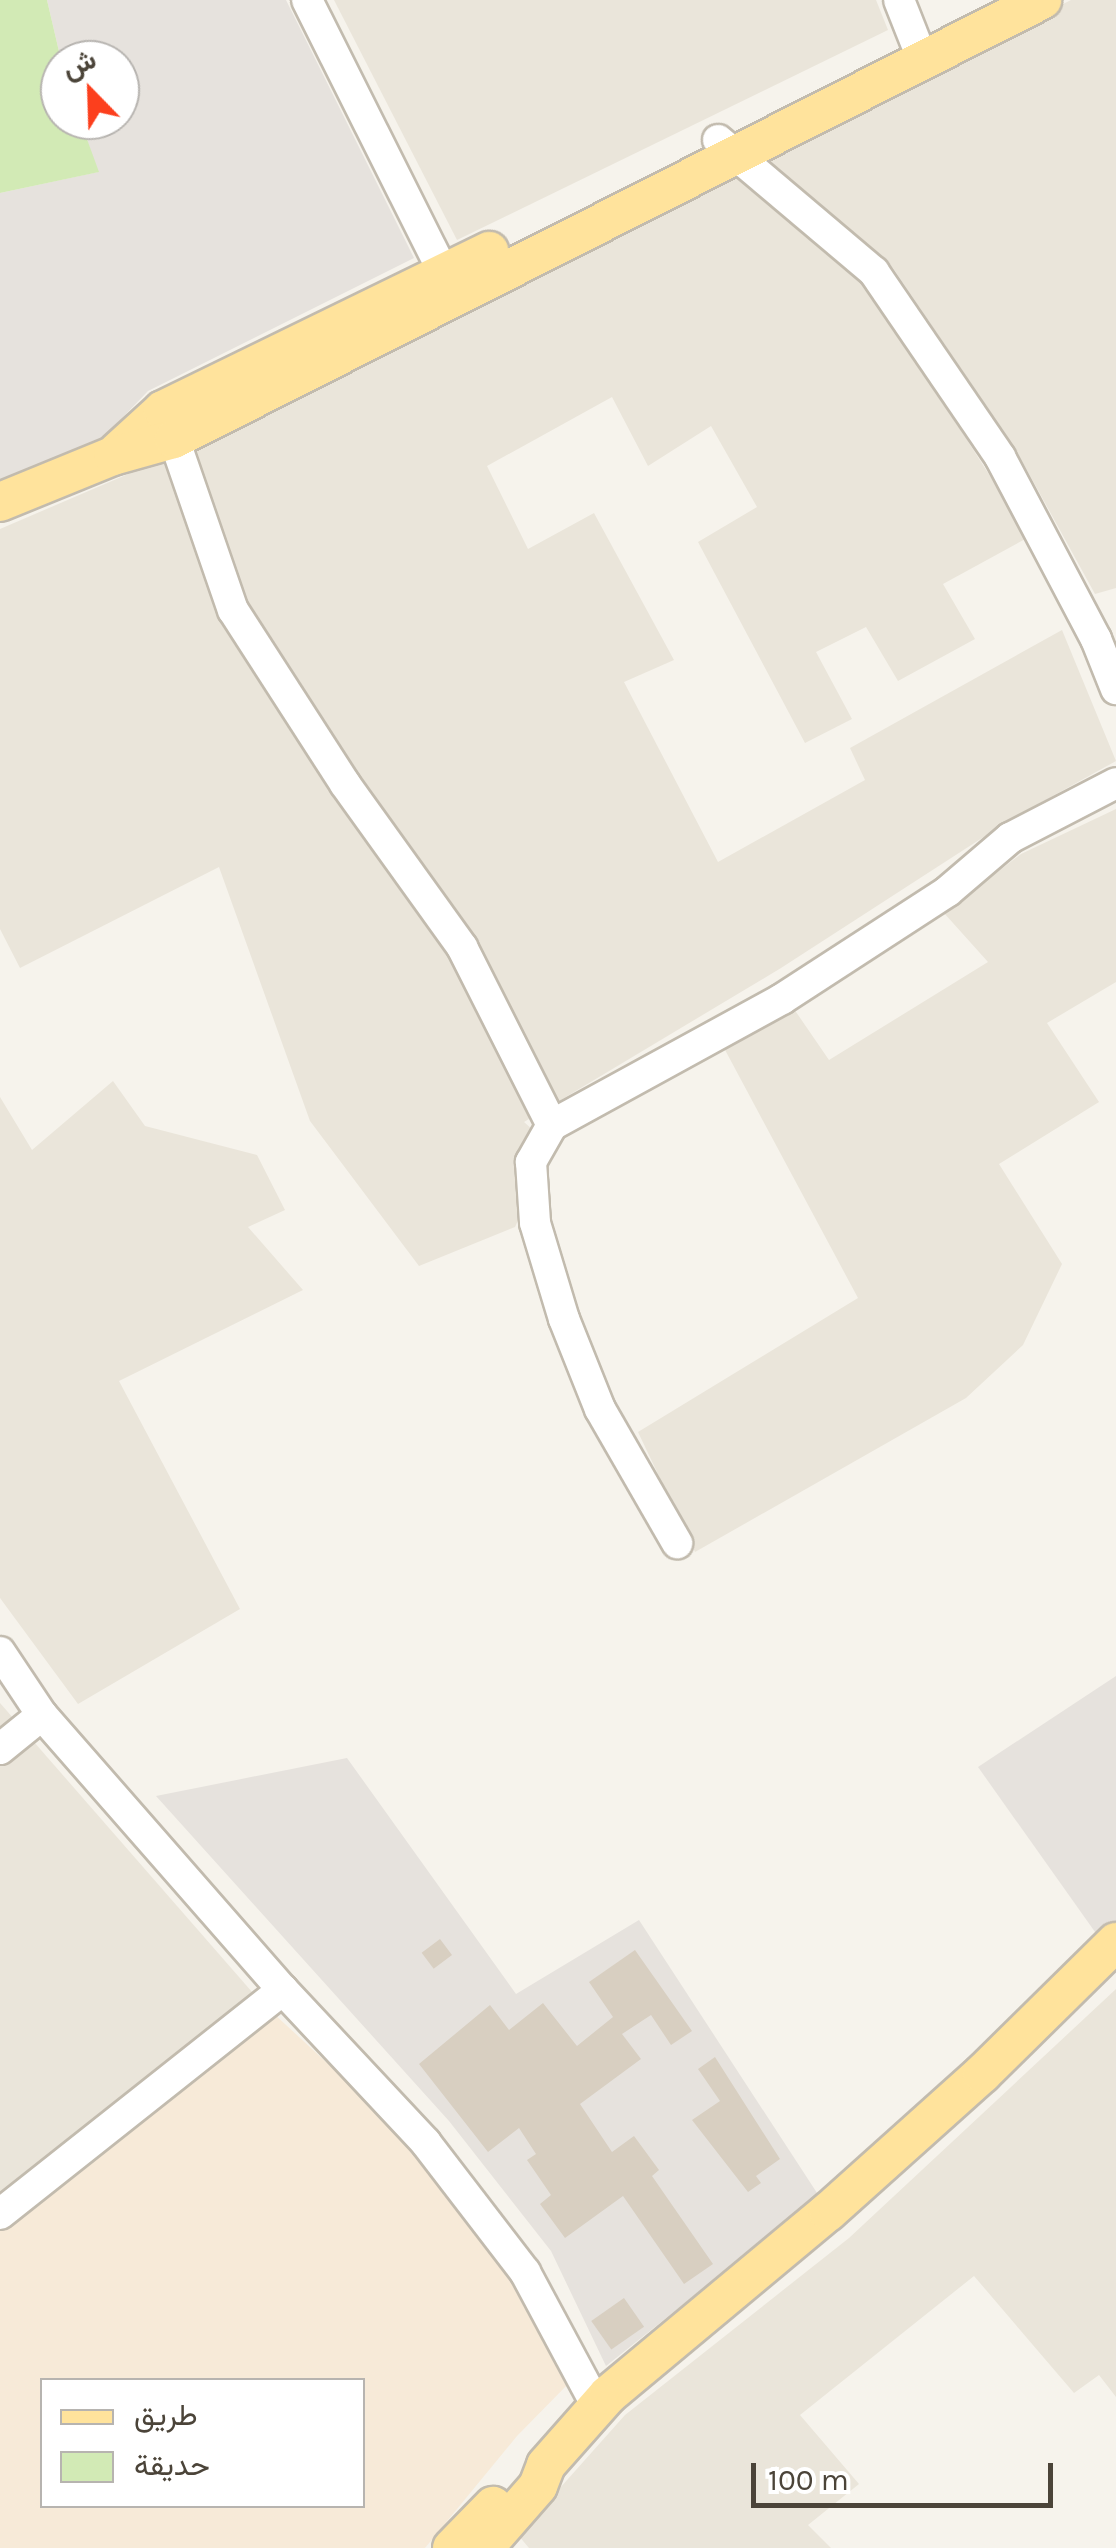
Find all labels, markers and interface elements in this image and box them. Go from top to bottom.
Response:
north arrow [40,40,140,140]
text: ش [57,42,101,86]
legend [40,2378,365,2508]
text: طريق [134,2397,198,2433]
scale bar [756,2443,1058,2505]
text: حديقة [134,2447,210,2483]
text: 100 m [768,2462,849,2498]

